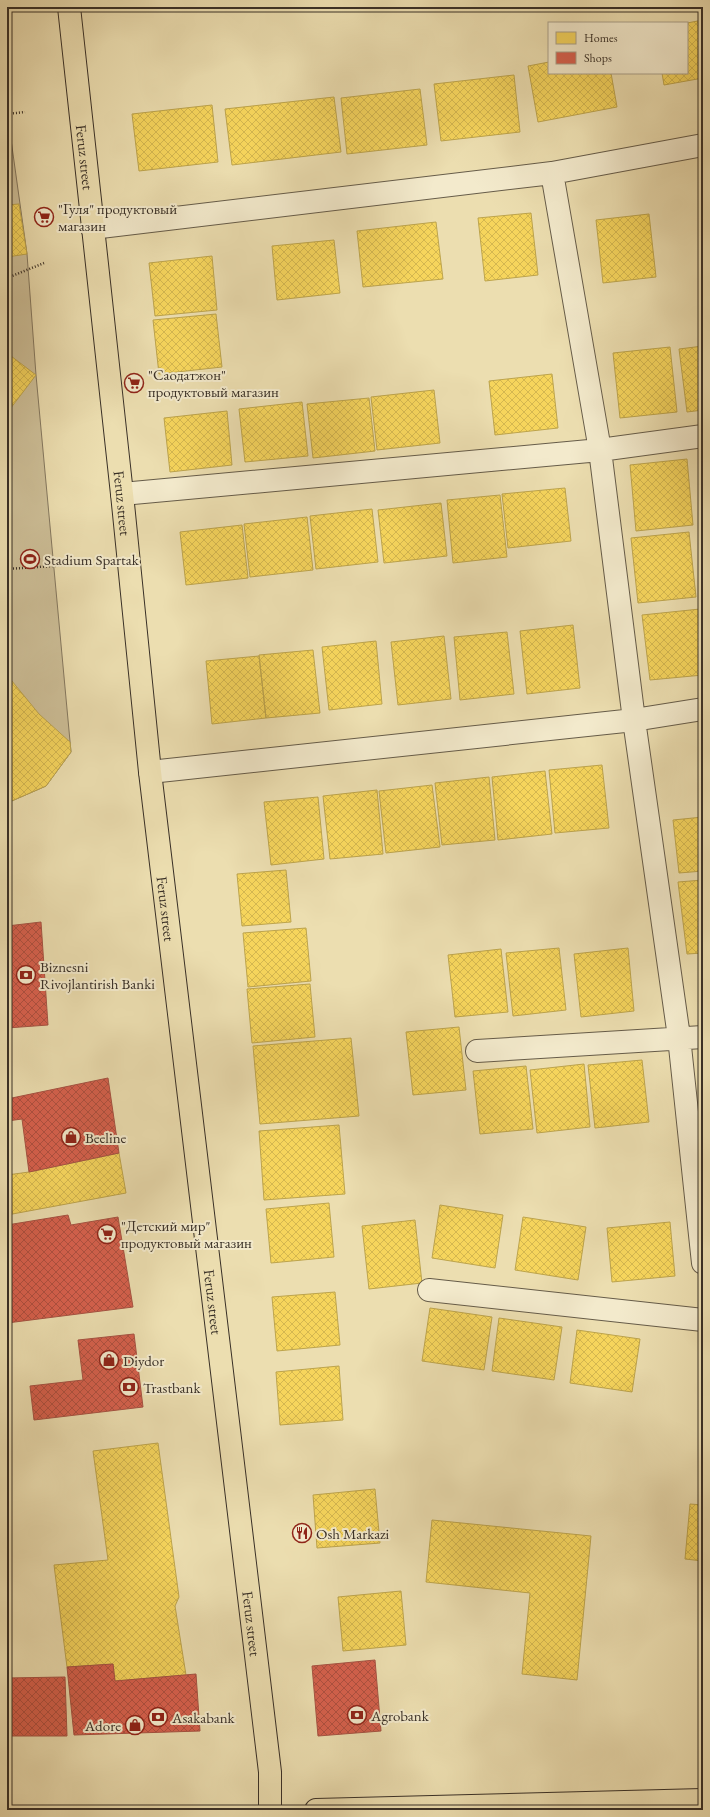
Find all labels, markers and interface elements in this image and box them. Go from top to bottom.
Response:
legend [548,22,688,74]
text: Homes [584,30,618,46]
text: Shops [584,50,612,66]
street label: Feruz street [72,123,98,191]
place label: "Гуля" продуктовый магазин [58,199,177,235]
supermarket icon: "Гуля" продуктовый магазин [33,206,55,228]
place label: "Саодатжон" продуктовый магазин [148,365,279,401]
supermarket icon: "Саодатжон" продуктовый магазин [123,372,145,394]
street label: Feruz street [110,469,136,537]
sports icon: Stadium Spartak [19,548,41,570]
place label: Stadium Spartak [44,550,140,569]
street label: Feruz street [153,875,180,943]
place label: Biznesni Rivojlantirish Banki [40,957,155,993]
bank icon: Biznesni Rivojlantirish Banki [15,964,37,986]
shop icon: Beeline [60,1126,82,1148]
place label: Beeline [85,1128,127,1147]
place label: "Детский мир" продуктовый магазин [121,1216,252,1252]
supermarket icon: "Детский мир" продуктовый магазин [96,1223,118,1245]
street label: Feruz street [200,1268,227,1336]
shop icon: Diydor [98,1349,120,1371]
place label: Diydor [123,1351,164,1370]
bank icon: Trastbank [118,1376,140,1398]
place label: Trastbank [143,1378,201,1397]
restaurant icon: Osh Markazi [291,1522,313,1544]
place label: Osh Markazi [316,1524,390,1543]
street label: Feruz street [239,1590,266,1658]
bank icon: Agrobank [346,1704,368,1726]
bank icon: Asakabank [147,1706,169,1728]
place label: Agrobank [370,1706,430,1725]
place label: Asakabank [171,1708,236,1727]
shop icon: Adore [124,1714,146,1736]
place label: Adore [84,1716,121,1735]

